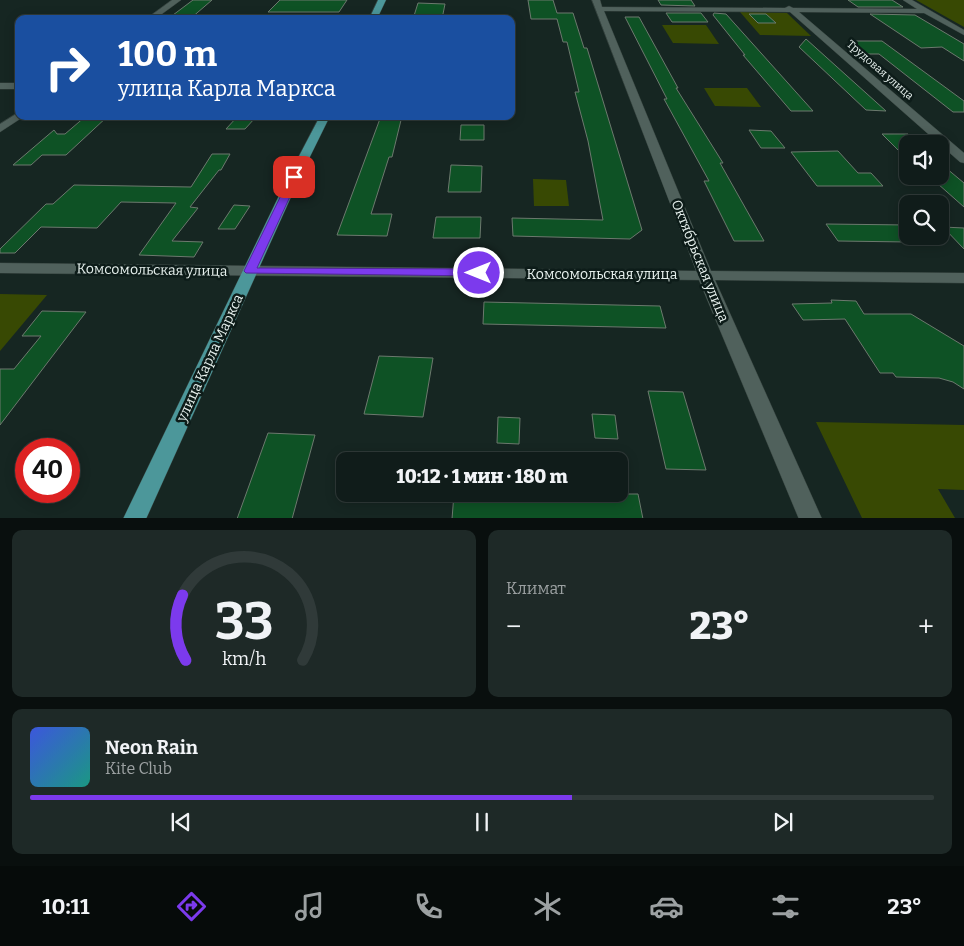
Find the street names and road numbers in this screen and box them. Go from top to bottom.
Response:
street label: Трудовая улица [844,38,916,102]
street label: Октябрьская улица [668,197,732,325]
street label: Комсомольская улица [76,260,228,280]
street label: Комсомольская улица [527,266,678,283]
street label: улица Карла Маркса [173,291,247,425]

